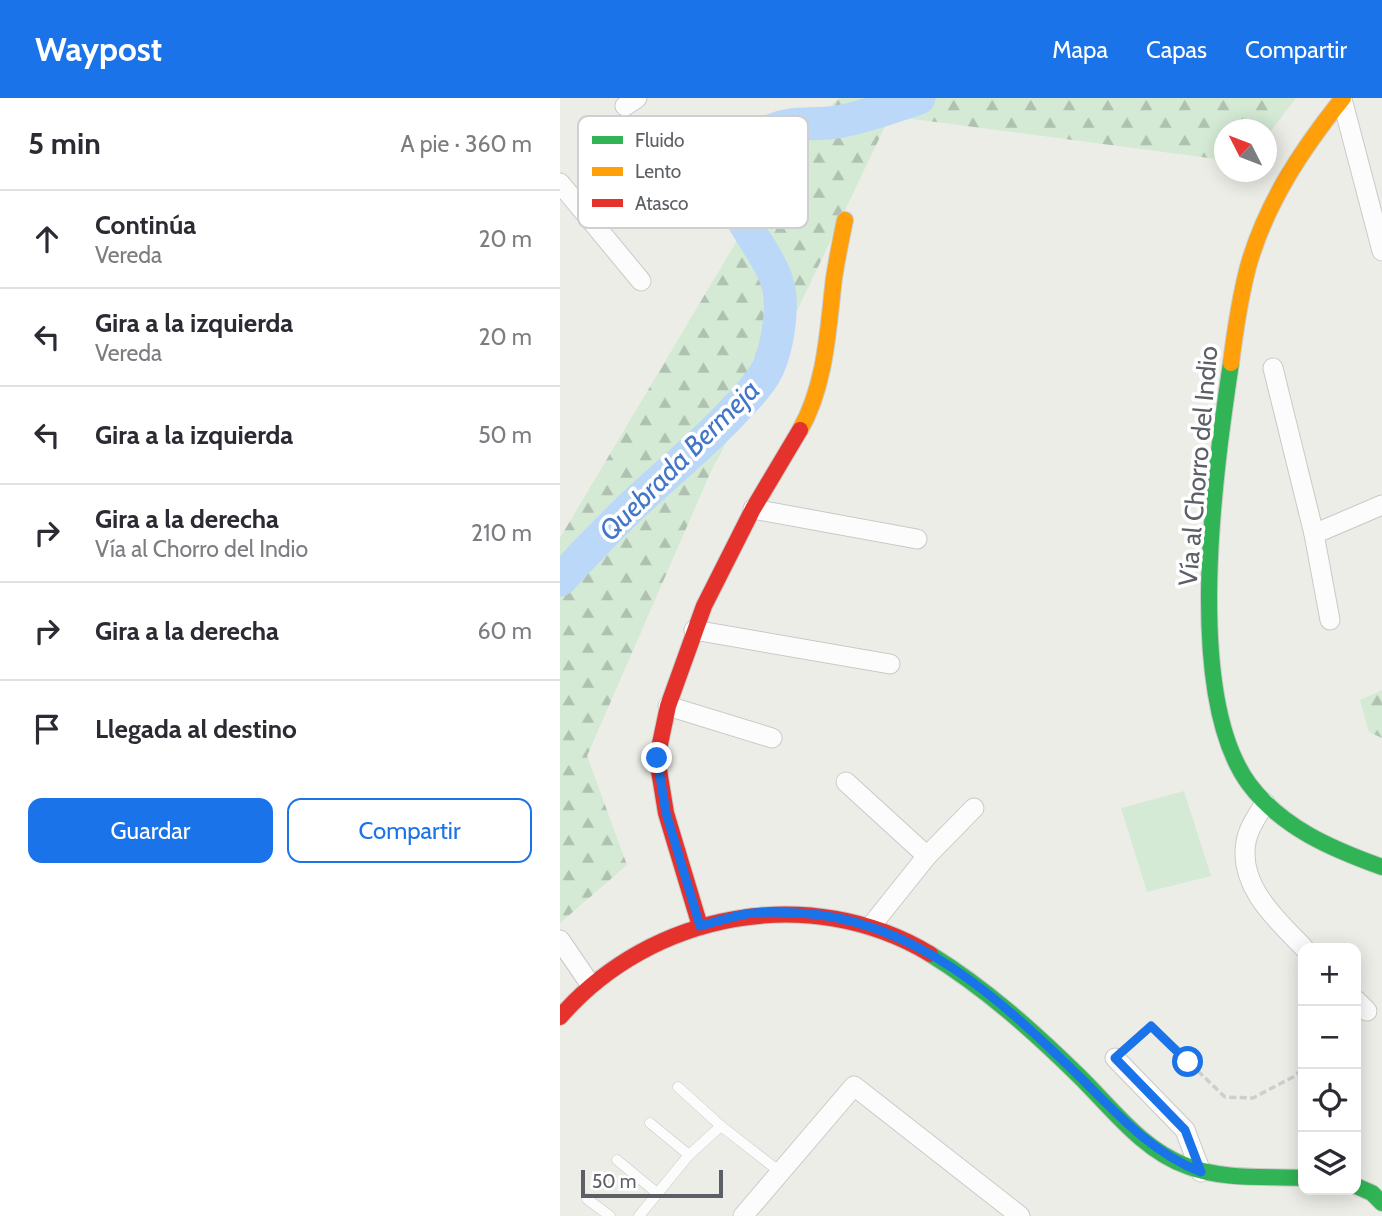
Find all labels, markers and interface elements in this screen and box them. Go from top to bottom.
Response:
text: Waypost [35,29,162,69]
text: Mapa [1052,35,1108,64]
text: Capas [1146,35,1207,64]
text: Compartir [1245,35,1347,64]
legend [578,116,808,228]
north arrow [1214,119,1277,182]
text: 5 min [28,125,101,162]
text: Fluido [635,129,684,152]
text: A pie · 360 m [400,130,532,158]
text: Lento [635,160,681,183]
text: Atasco [635,192,689,215]
text: Continúa [95,209,196,241]
icon: ahead [28,220,66,258]
text: 20 m [479,225,532,253]
text: Vereda [95,241,162,269]
text: Gira a la izquierda [95,307,293,339]
icon: left [28,318,66,356]
text: 20 m [479,323,532,351]
text: Vereda [95,339,162,367]
street label: Vía al Chorro del Indio [1172,345,1224,587]
water label: Quebrada Bermeja [592,373,766,547]
icon: left [28,416,66,454]
text: Gira a la izquierda [95,419,293,451]
text: 50 m [478,421,532,449]
text: Gira a la derecha [95,503,279,535]
icon: right [28,514,66,552]
text: 210 m [471,519,532,547]
text: Vía al Chorro del Indio [95,535,308,563]
icon: right [28,612,66,650]
text: Gira a la derecha [95,615,279,647]
text: 60 m [478,617,532,645]
icon: arrive [28,710,66,748]
text: Llegada al destino [95,713,297,745]
route end [641,742,672,773]
button: Guardar [28,798,273,863]
button: Compartir [287,798,532,863]
map controls [1298,943,1361,1195]
button: + [1298,943,1361,1006]
button: − [1298,1006,1361,1069]
route start [1172,1046,1203,1077]
button: locate [1298,1069,1361,1132]
button: layers [1298,1132,1361,1195]
scale bar [581,1167,723,1199]
text: 50 m [592,1170,636,1193]

